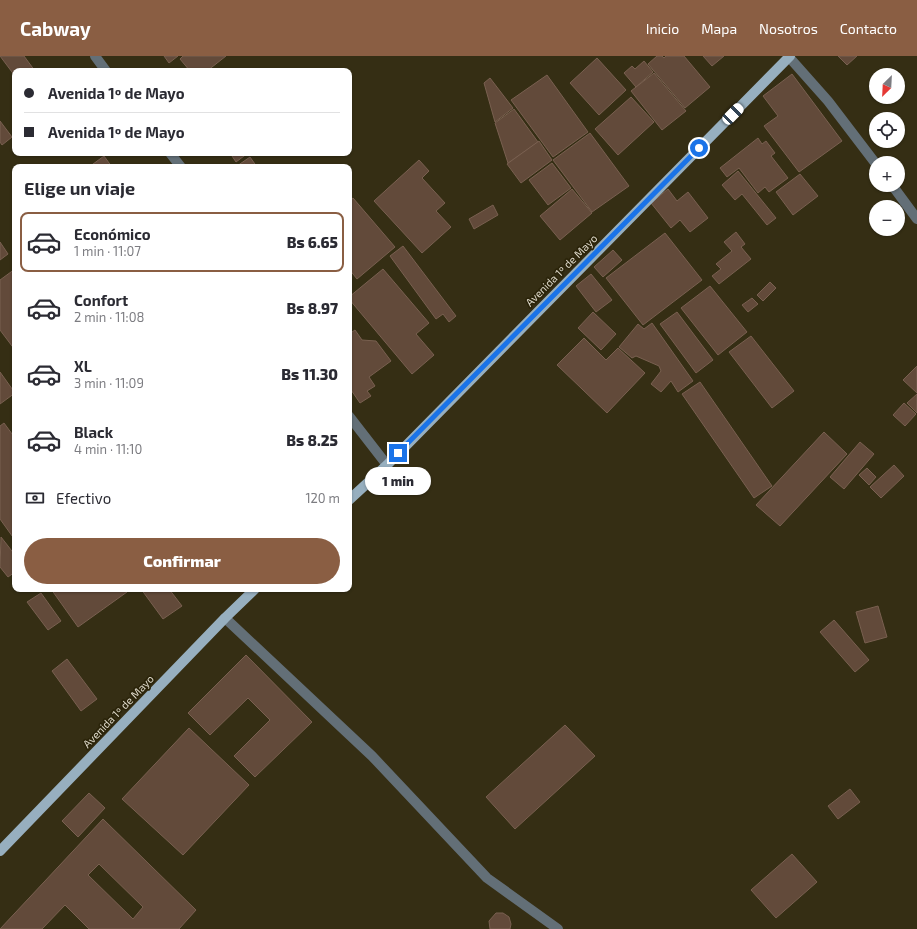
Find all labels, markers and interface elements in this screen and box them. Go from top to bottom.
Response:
text: Cabway [20,17,91,40]
text: Inicio [646,20,679,37]
text: Mapa [701,20,737,37]
text: Nosotros [759,20,818,37]
text: Contacto [840,20,897,37]
north arrow [869,68,905,104]
map controls [869,68,905,236]
text: Avenida 1º de Mayo [48,84,185,102]
car [720,101,746,127]
button: locate [869,112,905,148]
text: Avenida 1º de Mayo [48,123,185,141]
route start [690,139,708,157]
button: + [869,156,905,192]
text: Elige un viaje [24,177,135,199]
button: − [869,200,905,236]
icon: car [26,224,62,260]
text: Económico [74,225,151,243]
street label: Avenida 1º de Mayo [522,231,600,309]
text: Bs 6.65 [287,233,338,251]
text: 1 min · 11:07 [74,243,141,259]
icon: car [26,290,62,326]
text: Confort [74,291,128,309]
text: Bs 8.97 [287,299,338,317]
text: 2 min · 11:08 [74,309,144,325]
icon: car [26,356,62,392]
text: XL [74,357,92,375]
text: Bs 11.30 [281,365,338,383]
text: 3 min · 11:09 [74,375,144,391]
icon: car [26,422,62,458]
text: Black [74,423,113,441]
text: Bs 8.25 [286,431,338,449]
text: 4 min · 11:10 [74,441,142,457]
route end [389,444,407,462]
callout: 1 min [365,467,431,495]
text: 1 min [382,473,414,489]
icon: cash [24,487,46,509]
text: Efectivo [56,489,111,507]
text: 120 m [305,490,340,506]
button: Confirmar [24,538,340,584]
street label: Avenida 1º de Mayo [80,672,156,750]

